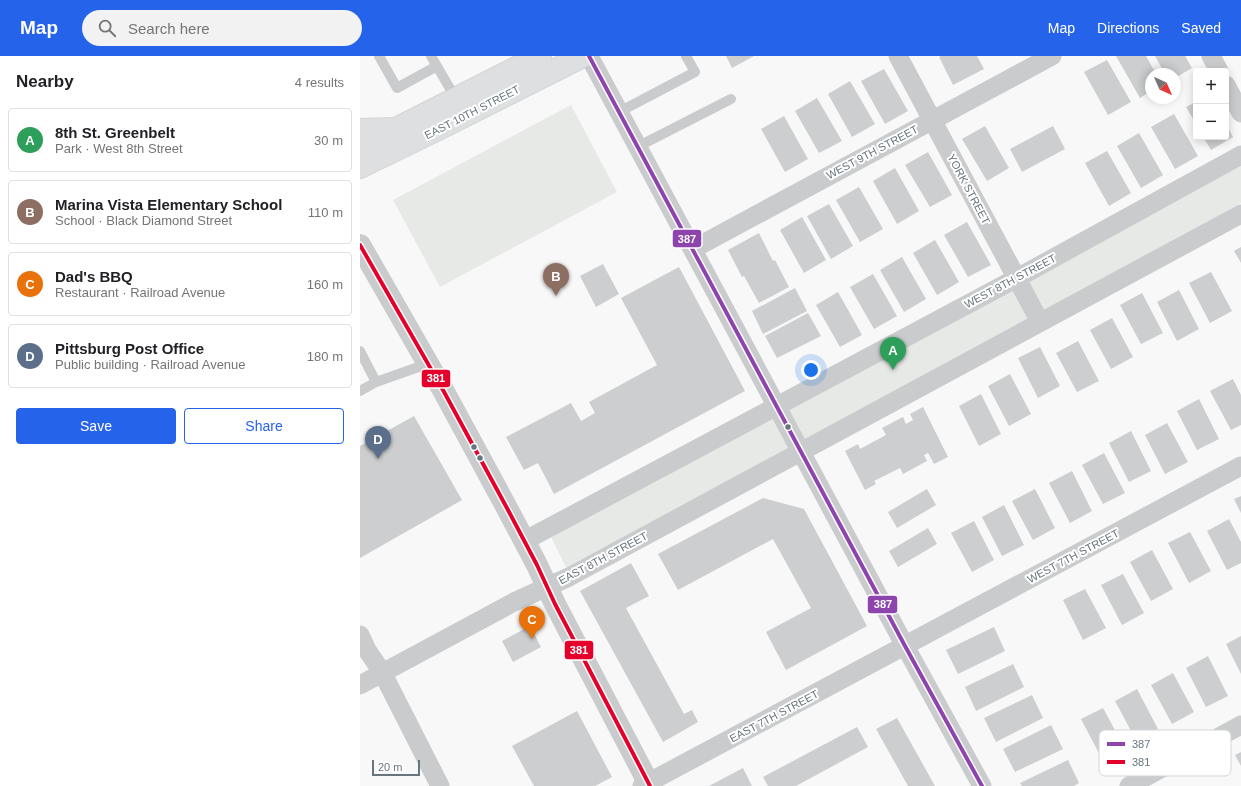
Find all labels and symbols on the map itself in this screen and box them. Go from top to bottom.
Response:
north arrow [1145,68,1181,104]
street label: EAST 10TH STREET [423,83,522,141]
street label: WEST 9TH STREET [824,123,920,181]
street label: YORK STREET [945,152,993,226]
line badge: 387 [672,229,702,248]
text: 387 [678,233,696,245]
street label: WEST 8TH STREET [962,252,1058,310]
pin: B [543,263,569,296]
pin: A [880,337,906,370]
your location [801,360,821,380]
line badge: 381 [421,369,451,388]
text: 381 [427,372,445,384]
unlabelled marker [783,422,793,432]
pin: D [365,426,391,459]
unlabelled marker [469,442,479,452]
unlabelled marker [475,453,485,463]
street label: WEST 7TH STREET [1025,527,1121,585]
street label: EAST 8TH STREET [557,529,650,586]
line badge: 387 [867,595,898,614]
text: 387 [874,598,892,610]
pin: C [519,606,545,639]
line badge: 381 [564,640,594,660]
text: 381 [570,644,588,656]
street label: EAST 7TH STREET [728,687,821,744]
legend [1099,730,1231,776]
text: 387 [1132,738,1150,750]
text: 381 [1132,756,1150,768]
scale bar [372,758,420,777]

